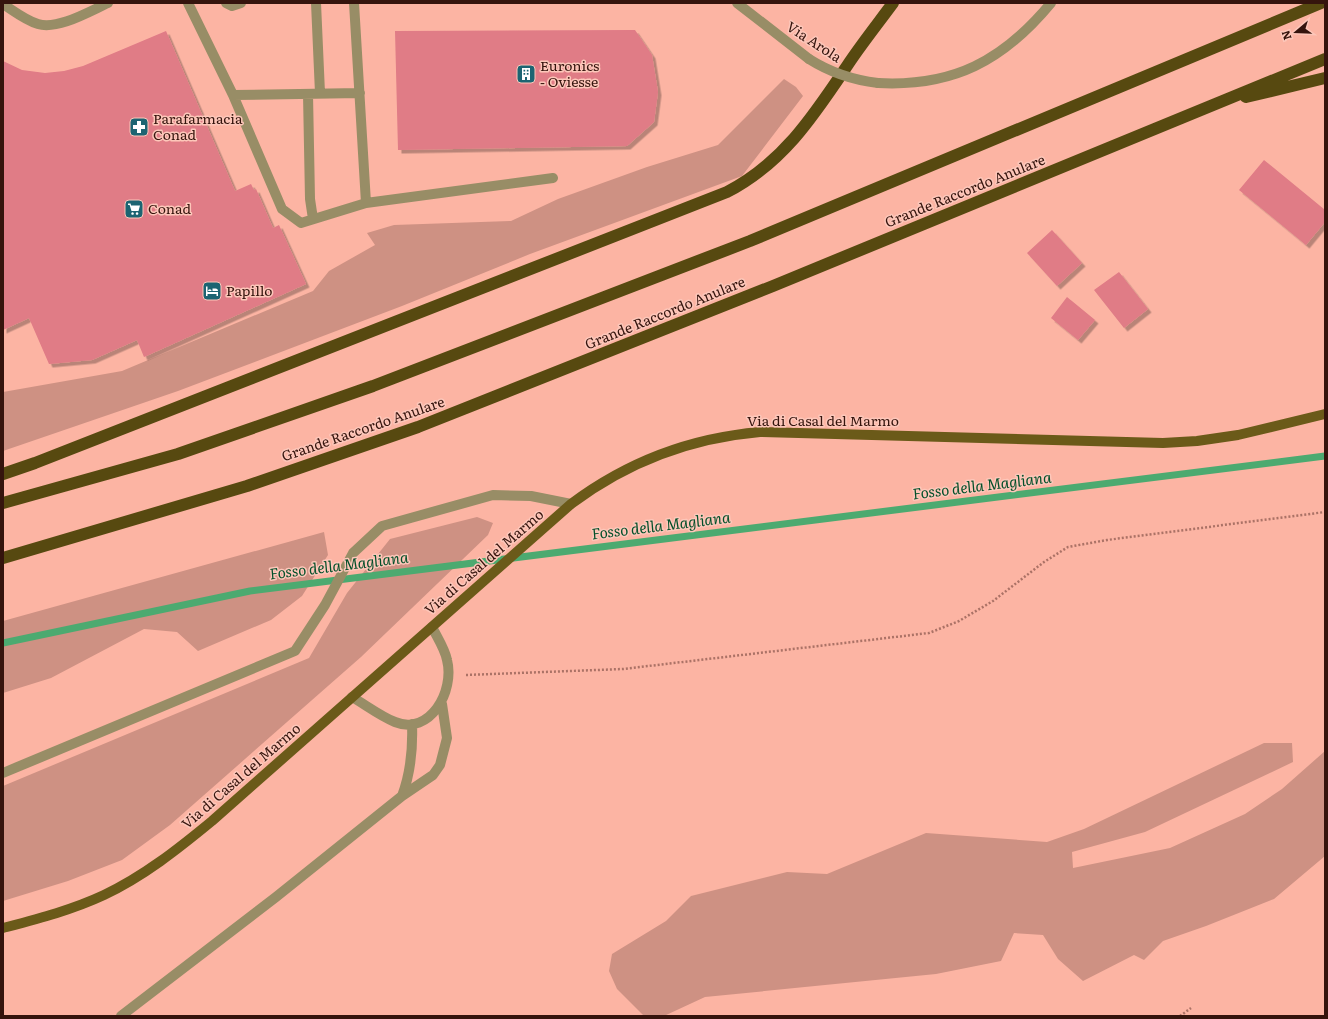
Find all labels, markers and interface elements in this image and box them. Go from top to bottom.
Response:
north arrow [1276,12,1316,52]
street label: Via Arola [783,16,846,67]
text: N [1277,29,1295,43]
place label: Euronics - Oviesse [540,55,599,91]
building icon: Euronics - Oviesse [515,63,537,85]
place label: Parafarmacia Conad [153,108,243,144]
pharmacy icon: Parafarmacia Conad [128,116,150,138]
street label: Grande Raccordo Anulare [882,149,1048,231]
supermarket icon: Conad [123,198,145,220]
place label: Conad [148,198,192,218]
street label: Grande Raccordo Anulare [582,271,748,353]
hotel icon: Papillo [201,280,223,302]
place label: Papillo [226,280,273,300]
street label: Grande Raccordo Anulare [279,391,447,465]
street label: Via di Casal del Marmo [747,410,899,430]
water label: Fosso della Magliana [911,465,1053,504]
street label: Via di Casal del Marmo [419,504,547,619]
water label: Fosso della Magliana [590,505,732,544]
water label: Fosso della Magliana [268,545,410,584]
street label: Via di Casal del Marmo [176,718,304,833]

